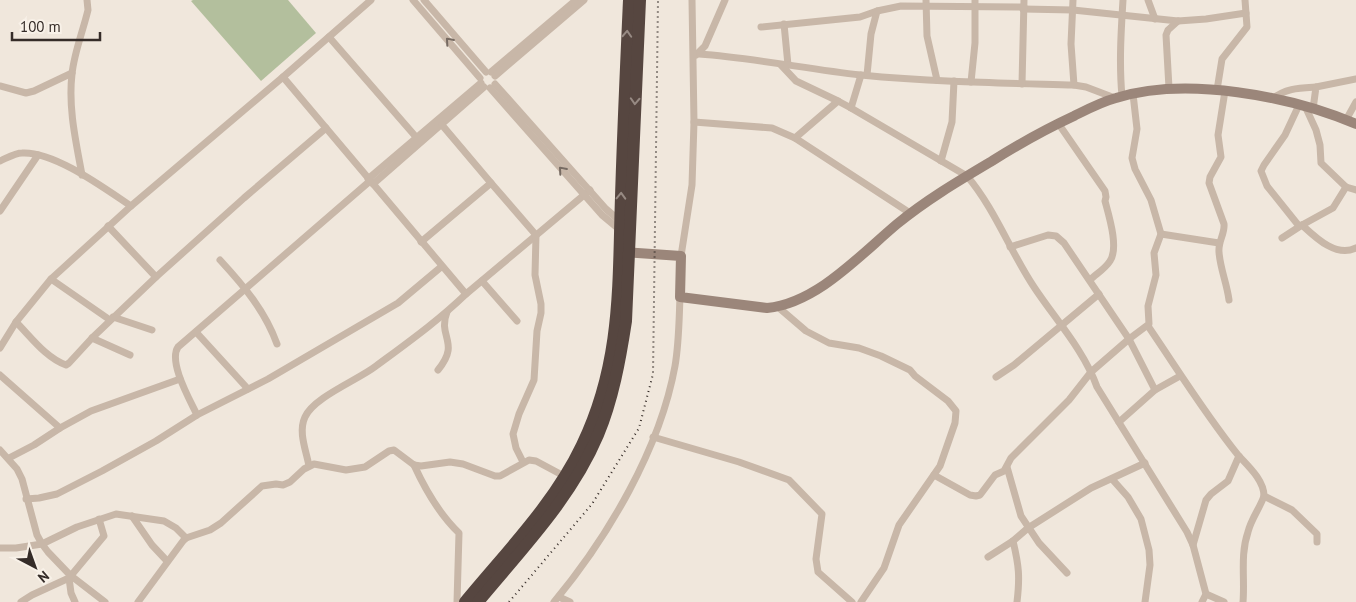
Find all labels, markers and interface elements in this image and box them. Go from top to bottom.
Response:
scale bar [12,10,100,42]
text: 100 m [20,17,61,36]
one-way arrow [622,29,633,37]
one-way arrow [446,38,454,47]
one-way arrow [630,97,641,105]
one-way arrow [558,166,567,175]
one-way arrow [615,192,626,200]
north arrow [10,542,60,592]
text: N [34,567,53,587]

